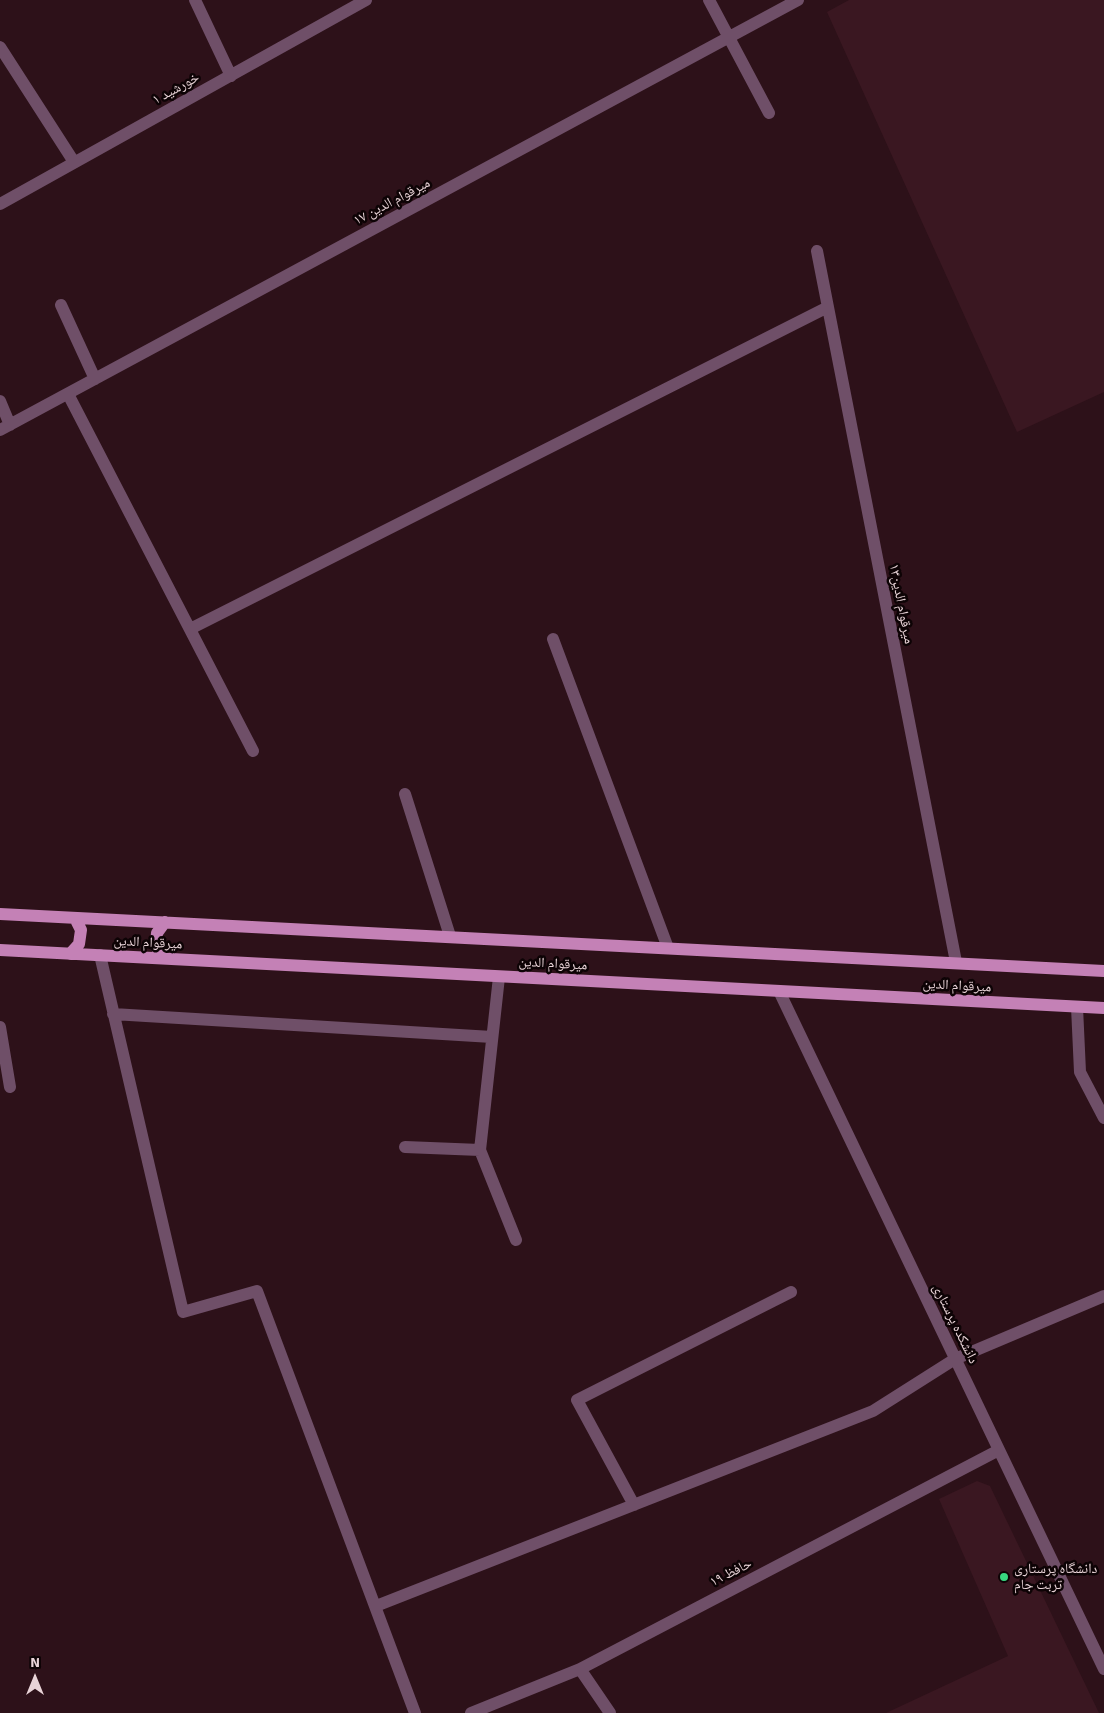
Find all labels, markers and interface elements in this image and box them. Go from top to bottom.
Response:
street label: خورشید ۱ [150,69,202,109]
street label: میرقوام الدین ۱۷ [351,175,433,229]
street label: میرقوام الدین۱۳ [885,563,917,645]
street label: میرقوام الدین [113,933,183,953]
street label: میرقوام الدین [518,954,588,974]
street label: میرقوام الدین [922,976,992,996]
street label: دانشکده پرستاری [929,1281,981,1367]
street label: حافظ ۱۹ [707,1555,755,1591]
place label: دانشگاه پرستاری تربت جام [1014,1561,1097,1594]
marker: دانشگاه پرستاری تربت جام [998,1571,1010,1583]
north arrow [10,1653,60,1703]
text: N [30,1654,40,1671]

